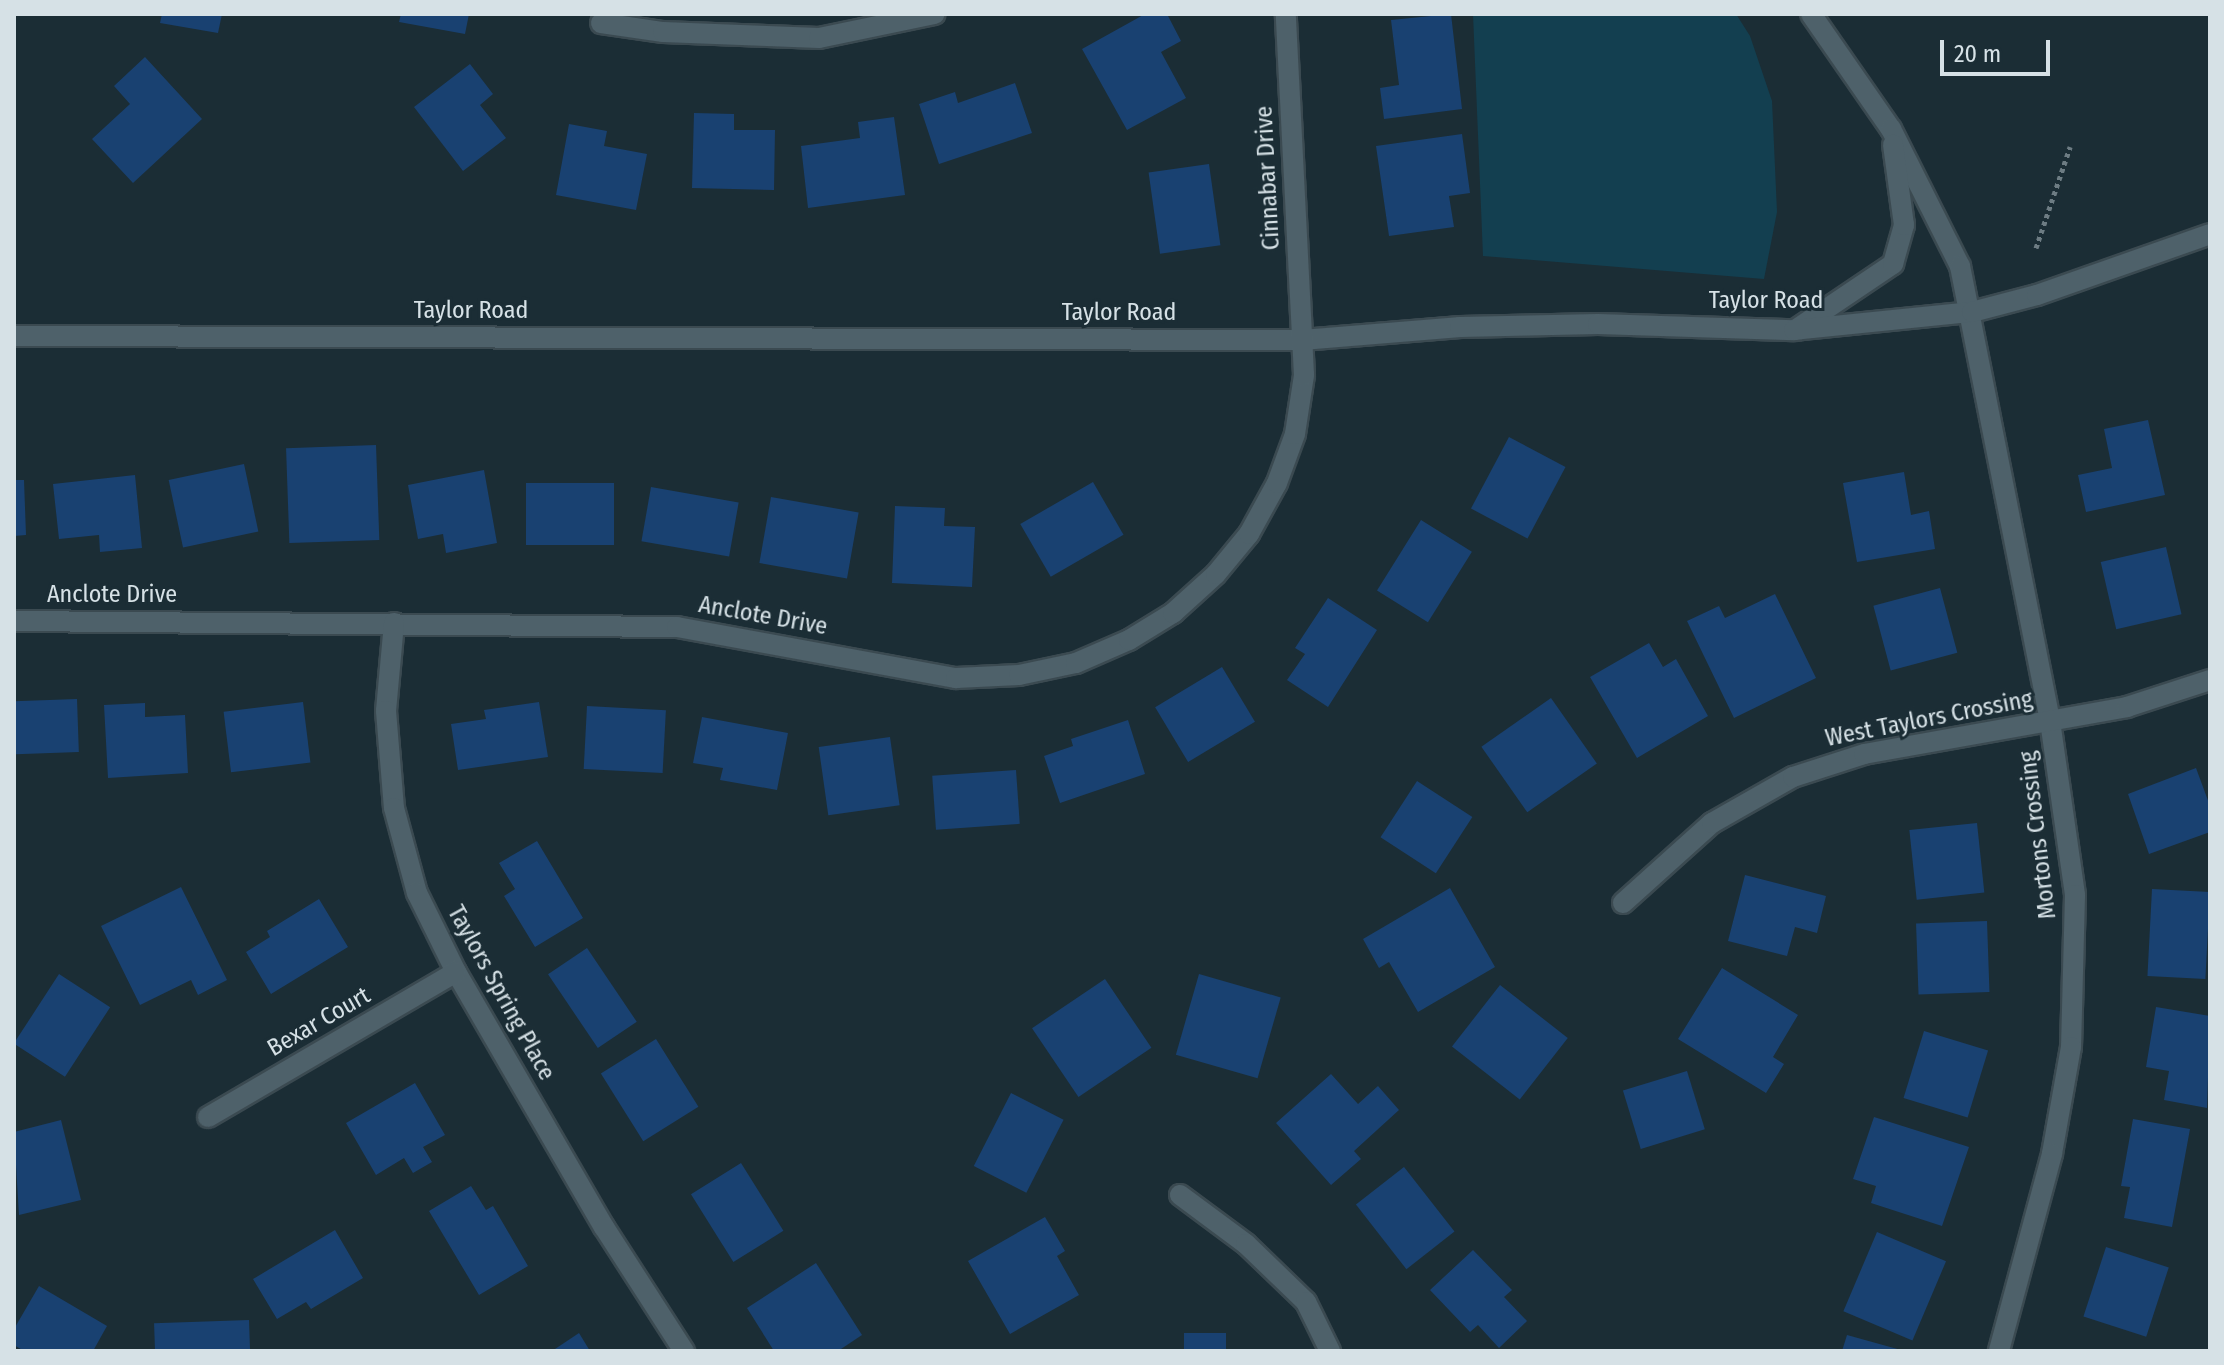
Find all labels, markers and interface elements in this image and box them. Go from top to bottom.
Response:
scale bar [1944,24,2054,74]
text: 20 m [1954,40,2001,68]
street label: Cinnabar Drive [1250,105,1286,251]
street label: Taylor Road [1709,287,1823,315]
street label: Taylor Road [414,297,528,325]
street label: Taylor Road [1062,299,1176,327]
street label: Anclote Drive [47,581,177,609]
street label: Anclote Drive [696,591,830,641]
street label: West Taylors Crossing [1823,685,2035,753]
street label: Mortons Crossing [2013,749,2063,921]
street label: Taylors Spring Place [441,901,561,1085]
street label: Bexar Court [263,981,375,1063]

